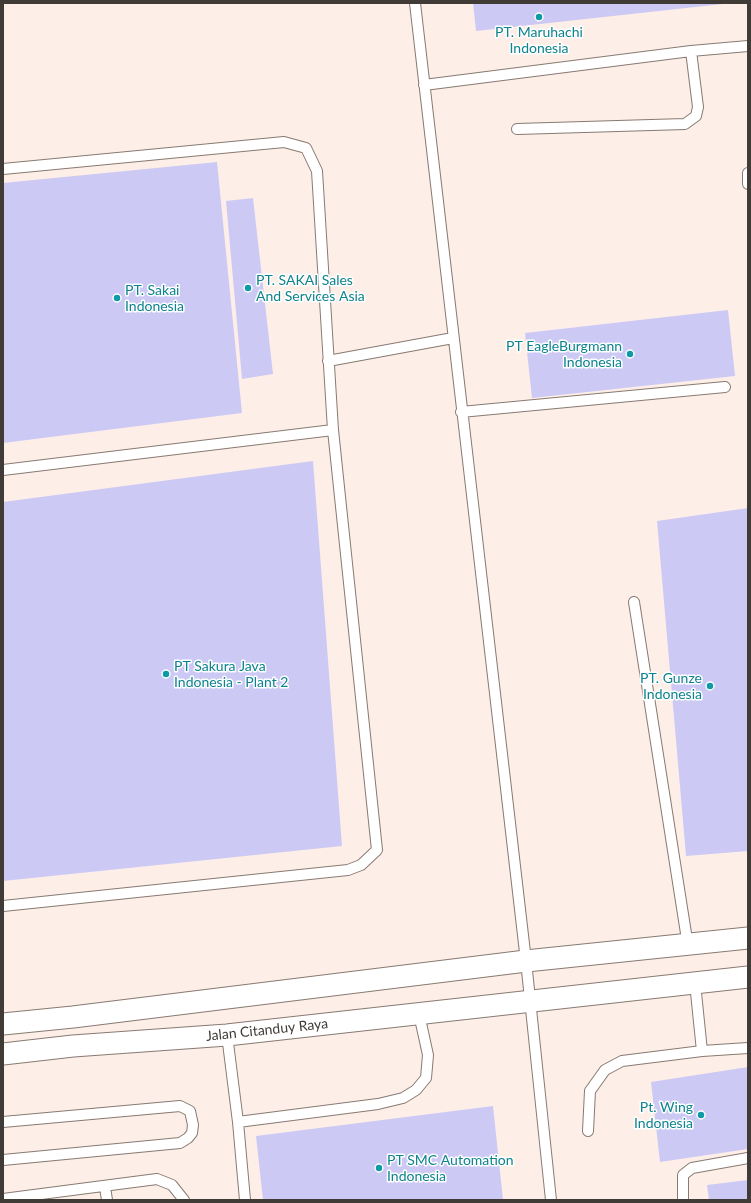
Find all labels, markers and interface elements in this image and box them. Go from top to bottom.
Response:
marker: PT. Maruhachi Indonesia [534,12,544,22]
place label: PT. Maruhachi Indonesia [495,24,583,56]
place label: PT. SAKAI Sales And Services Asia [256,272,365,304]
place label: PT. Sakai Indonesia [125,282,184,314]
marker: PT. SAKAI Sales And Services Asia [243,283,253,293]
marker: PT. Sakai Indonesia [112,293,122,303]
place label: PT EagleBurgmann Indonesia [506,338,622,370]
marker: PT EagleBurgmann Indonesia [625,349,635,359]
place label: PT Sakura Java Indonesia - Plant 2 [174,658,288,690]
marker: PT Sakura Java Indonesia - Plant 2 [161,669,171,679]
place label: PT. Gunze Indonesia [640,670,702,702]
marker: PT. Gunze Indonesia [705,681,715,691]
street label: Jalan Citanduy Raya [205,1015,329,1045]
place label: Pt. Wing Indonesia [634,1099,693,1132]
marker: Pt. Wing Indonesia [696,1110,706,1120]
place label: PT SMC Automation Indonesia [387,1152,514,1184]
marker: PT SMC Automation Indonesia [374,1163,384,1173]

